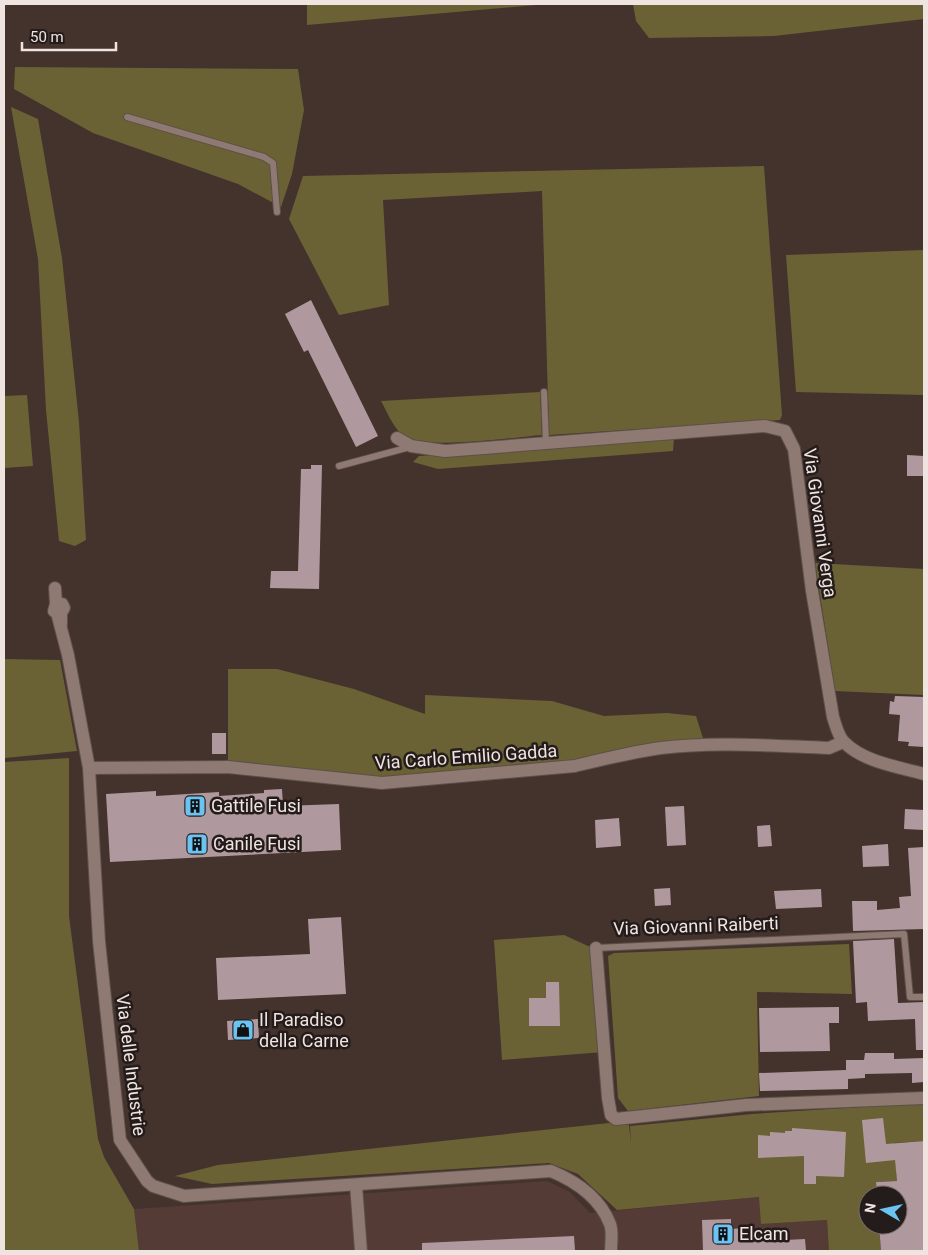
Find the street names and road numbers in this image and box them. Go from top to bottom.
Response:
street label: Via Giovanni Verga [800,447,841,599]
street label: Via Carlo Emilio Gadda [374,740,558,773]
street label: Via Giovanni Raiberti [613,912,779,939]
street label: Via delle Industrie [112,993,151,1137]

